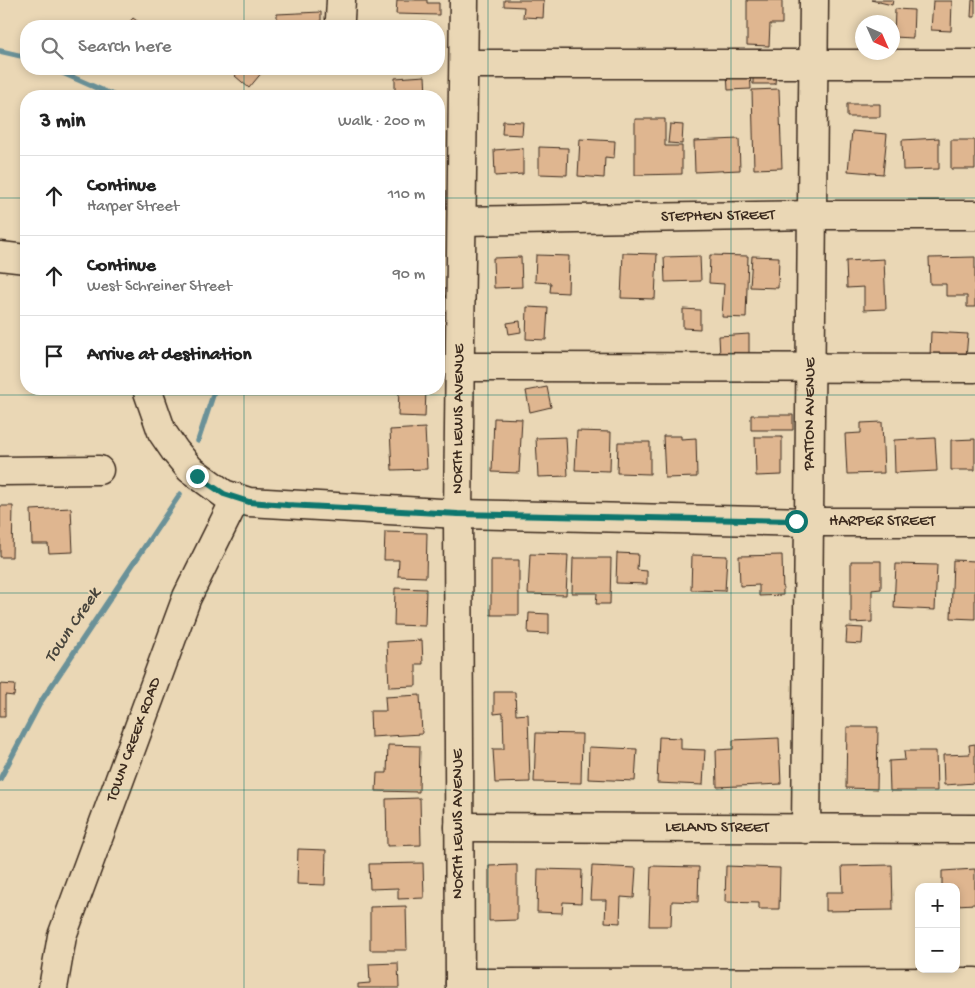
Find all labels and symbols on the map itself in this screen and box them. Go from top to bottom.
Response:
north arrow [855,15,900,60]
street label: STEPHEN STREET [661,206,776,227]
street label: NORTH LEWIS AVENUE [449,343,469,494]
street label: PATTON AVENUE [800,357,821,471]
route end [186,465,209,488]
route start [785,510,808,533]
street label: HARPER STREET [829,513,936,532]
water label: Town Creek [40,583,107,667]
street label: TOWN CREEK ROAD [102,674,166,805]
street label: NORTH LEWIS AVENUE [450,748,469,899]
street label: LELAND STREET [665,818,770,838]

